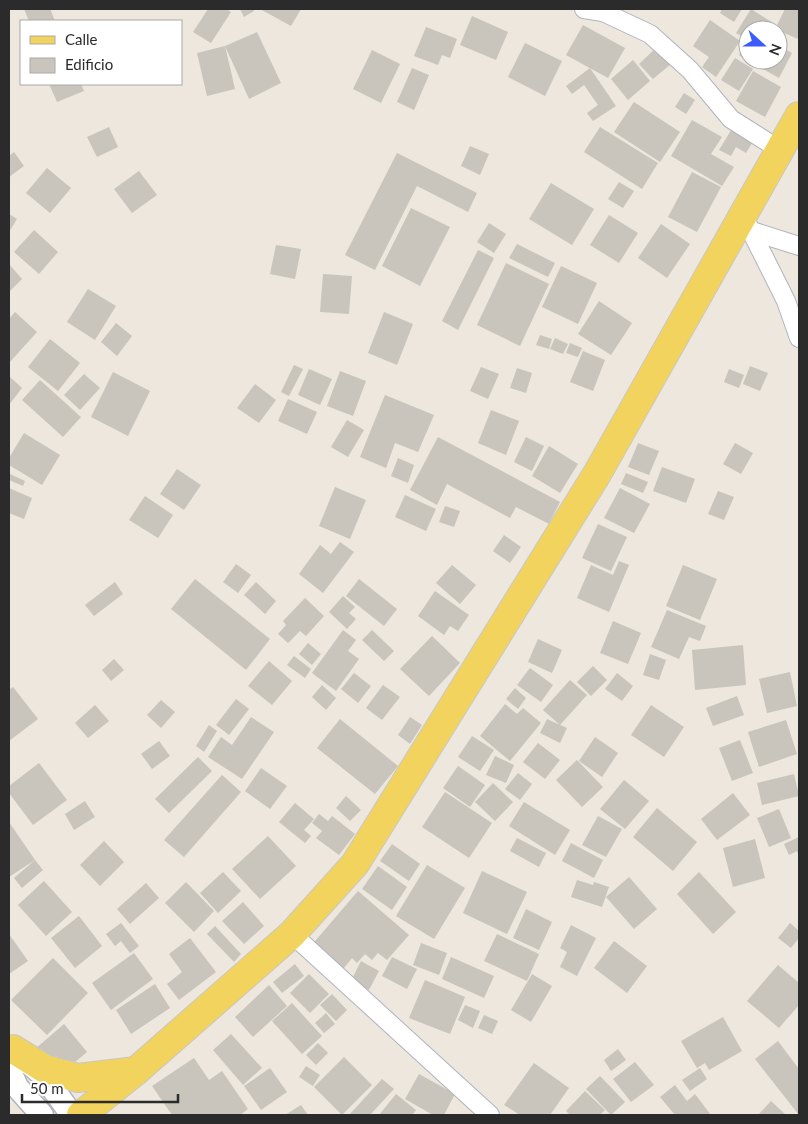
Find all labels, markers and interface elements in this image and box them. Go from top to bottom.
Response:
legend [20,20,182,85]
north arrow [738,20,788,70]
text: Calle [65,30,98,48]
text: N [766,42,785,58]
text: Edificio [65,55,113,73]
scale bar [22,1072,179,1104]
text: 50 m [30,1079,64,1097]

